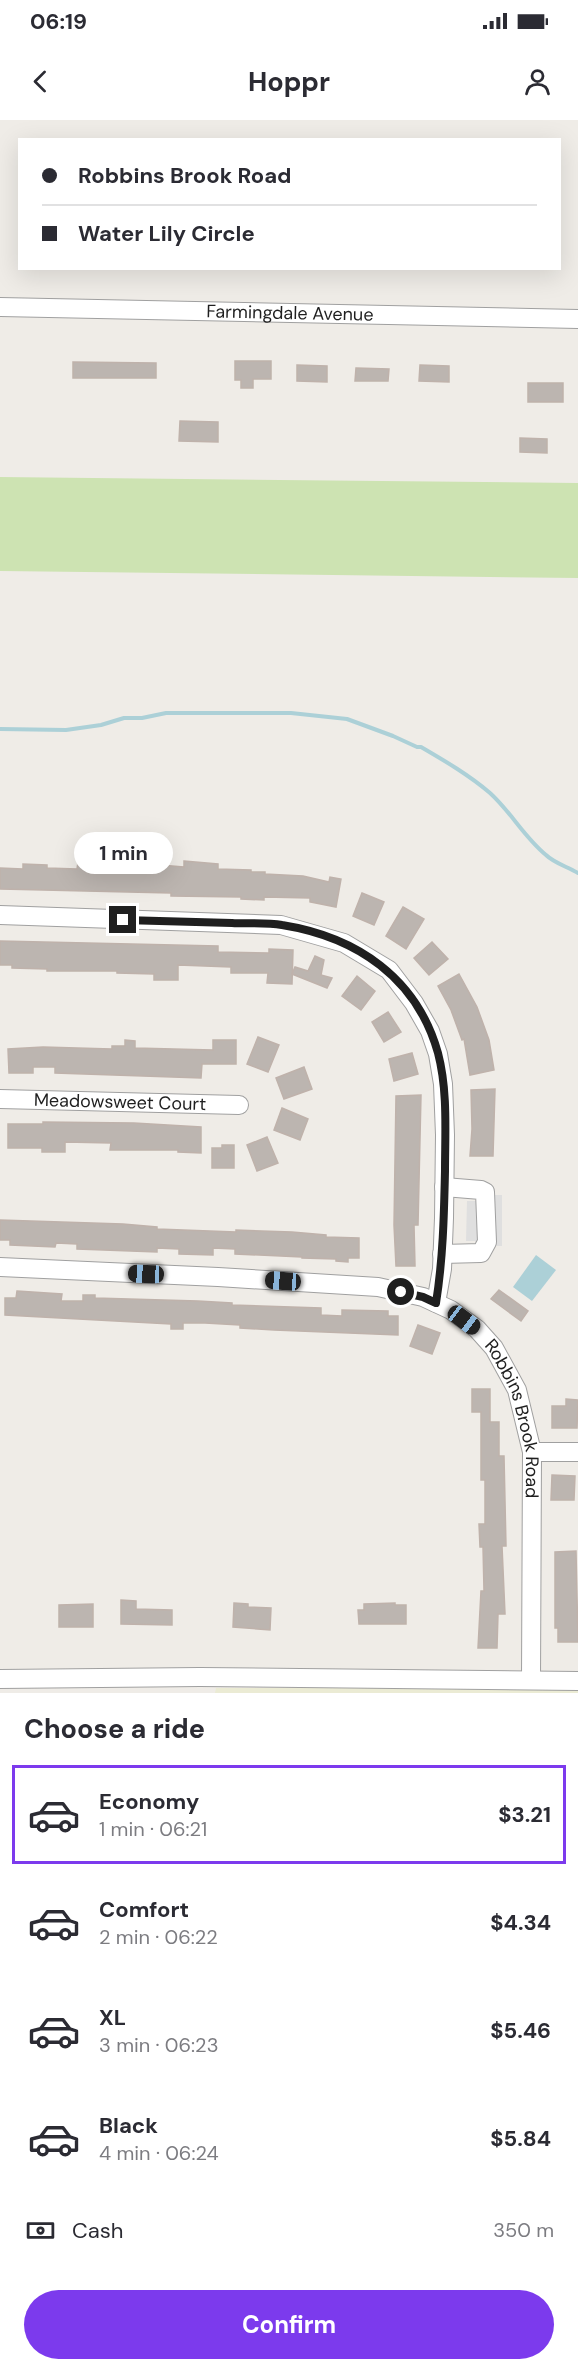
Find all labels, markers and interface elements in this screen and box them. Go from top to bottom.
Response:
text: 06:19 [30,7,87,36]
text: Hoppr [248,64,330,99]
icon: back [24,65,57,98]
icon: person [521,65,554,98]
text: Robbins Brook Road [78,161,291,190]
text: Water Lily Circle [78,219,255,248]
street label: Farmingdale Avenue [206,299,374,327]
callout: 1 min [74,833,172,875]
text: 1 min [99,840,148,866]
route end [109,906,136,933]
street label: Meadowsweet Court [34,1088,206,1116]
car [128,1264,164,1284]
car [264,1271,302,1291]
route start [387,1278,414,1305]
car [444,1302,484,1338]
street label: Robbins Brook Road [479,1334,544,1498]
text: Choose a ride [24,1711,205,1746]
text: Economy [99,1787,199,1816]
icon: car [27,1788,81,1842]
text: $3.21 [498,1800,551,1829]
text: 1 min · 06:21 [99,1816,207,1842]
text: Comfort [99,1895,189,1924]
icon: car [27,1896,81,1950]
text: $4.34 [490,1908,551,1937]
text: 2 min · 06:22 [99,1924,218,1950]
text: XL [99,2003,126,2032]
icon: car [27,2004,81,2058]
text: $5.46 [490,2016,551,2045]
text: 3 min · 06:23 [99,2032,218,2058]
text: Black [99,2111,158,2140]
icon: car [27,2112,81,2166]
text: $5.84 [490,2124,551,2153]
text: 4 min · 06:24 [99,2140,219,2166]
icon: cash [24,2214,57,2247]
text: Cash [72,2216,123,2245]
text: 350 m [493,2217,554,2243]
button: Confirm [24,2290,554,2359]

